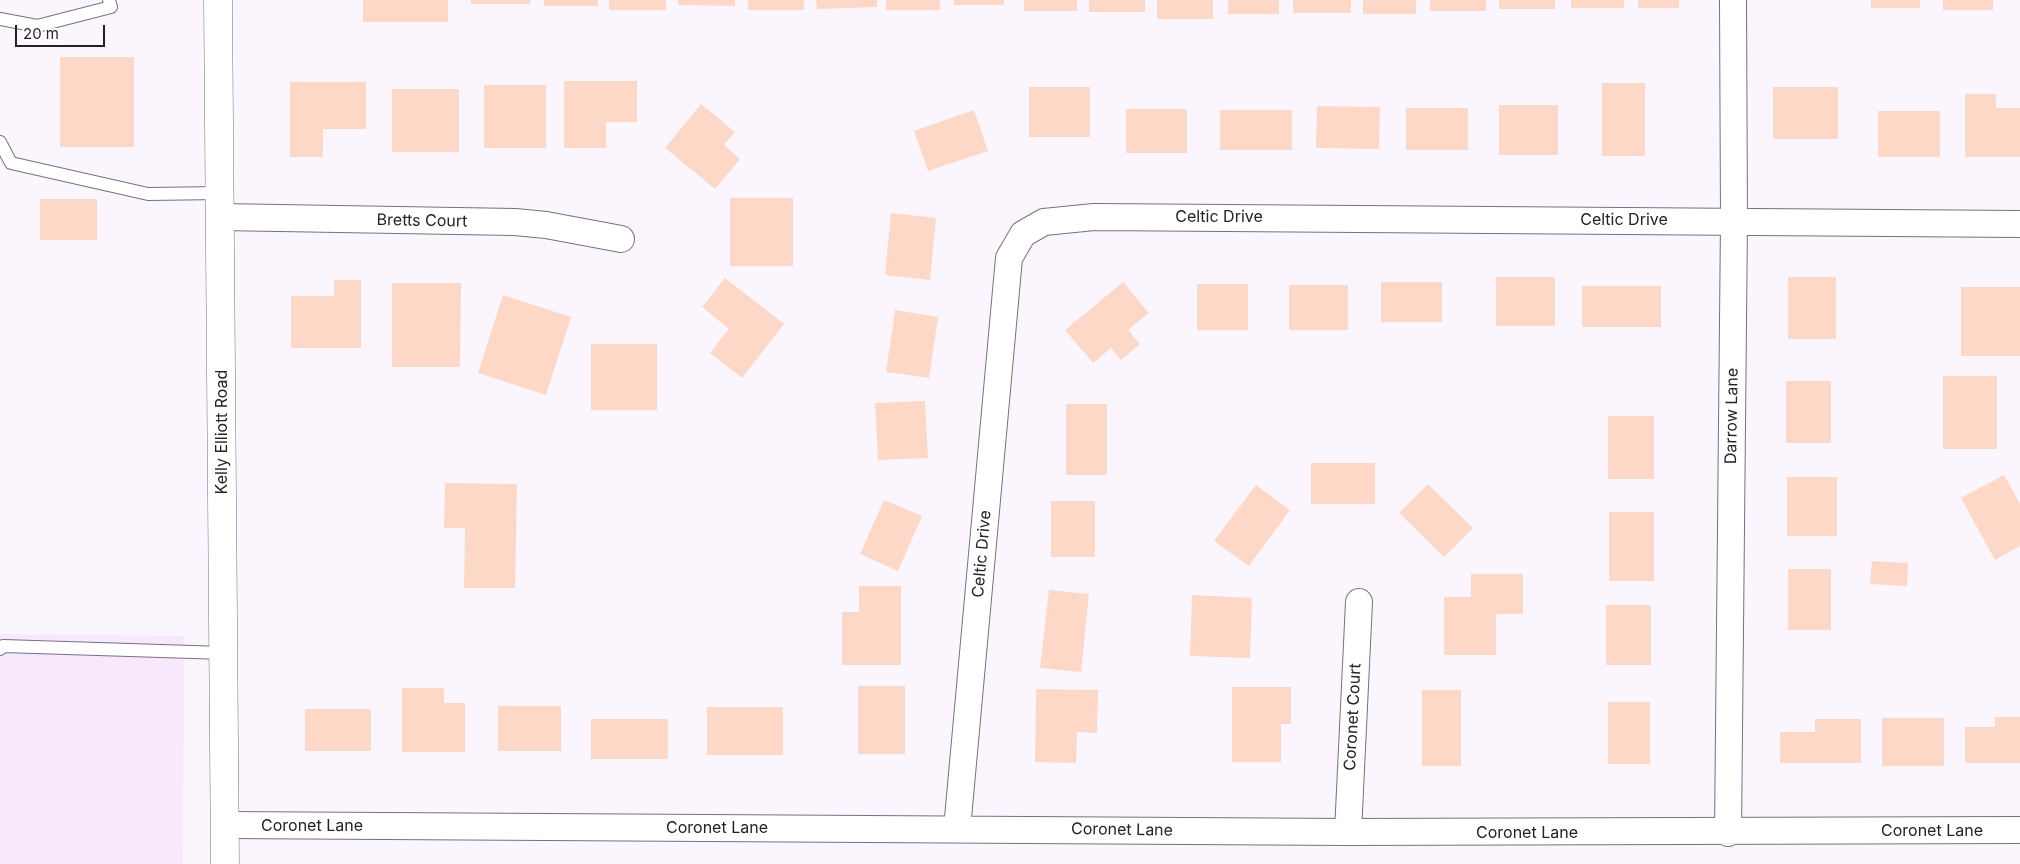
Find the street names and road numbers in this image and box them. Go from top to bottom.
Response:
street label: Celtic Drive [1175,207,1263,227]
street label: Celtic Drive [1580,210,1668,230]
street label: Bretts Court [377,211,467,231]
street label: Darrow Lane [1722,368,1742,464]
street label: Kelly Elliott Road [212,370,232,494]
street label: Celtic Drive [969,510,995,598]
street label: Coronet Court [1341,663,1365,771]
street label: Coronet Lane [261,816,363,836]
street label: Coronet Lane [666,818,768,838]
street label: Coronet Lane [1071,820,1173,840]
street label: Coronet Lane [1881,821,1983,841]
street label: Coronet Lane [1476,823,1578,843]

